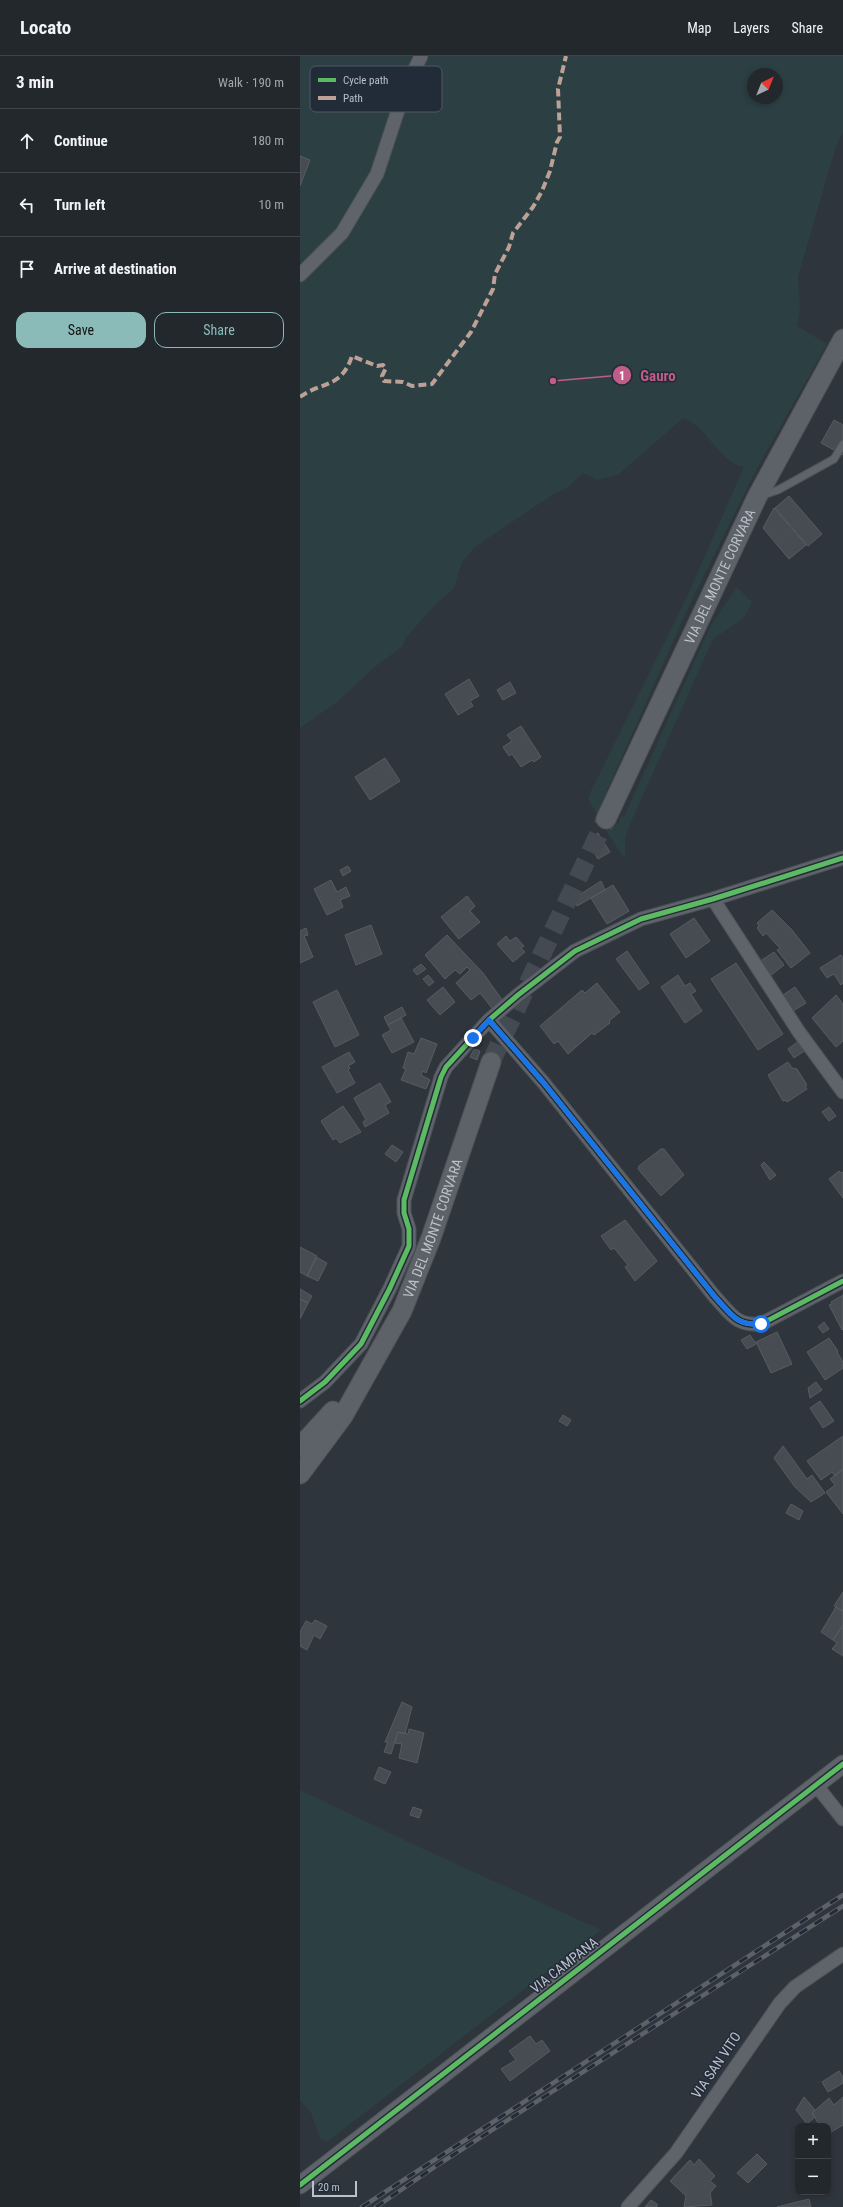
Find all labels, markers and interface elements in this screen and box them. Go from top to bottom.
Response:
text: Locato [20,16,71,39]
text: Map [687,20,711,36]
text: Layers [733,20,770,36]
text: Share [792,20,823,36]
legend [310,66,442,112]
north arrow [747,68,783,104]
text: 3 min [16,72,54,92]
text: Cycle path [343,74,388,87]
text: Walk · 190 m [218,75,284,90]
text: Path [343,92,363,105]
icon: ahead [16,130,38,152]
text: Continue [54,132,108,150]
text: 180 m [252,133,284,148]
icon: left [16,194,38,216]
text: Turn left [54,196,105,214]
text: 10 m [258,197,284,212]
icon: arrive [16,258,38,280]
text: Arrive at destination [54,260,177,278]
button: Save [16,312,146,348]
button: Share [154,312,284,348]
callout: Gauro [612,362,684,389]
text: Gauro [640,367,676,385]
text: 1 [619,369,625,383]
street label: VIA DEL MONTE CORVARA [681,506,758,646]
route end [464,1029,482,1047]
street label: VIA DEL MONTE CORVARA [400,1156,465,1300]
route start [752,1315,770,1333]
street label: VIA CAMPANA [527,1934,601,1996]
street label: VIA SAN VITO [688,2029,744,2101]
map controls [795,2123,831,2195]
button: + [795,2123,831,2159]
button: − [795,2159,831,2195]
scale bar [312,2179,357,2198]
text: 20 m [318,2181,340,2194]

